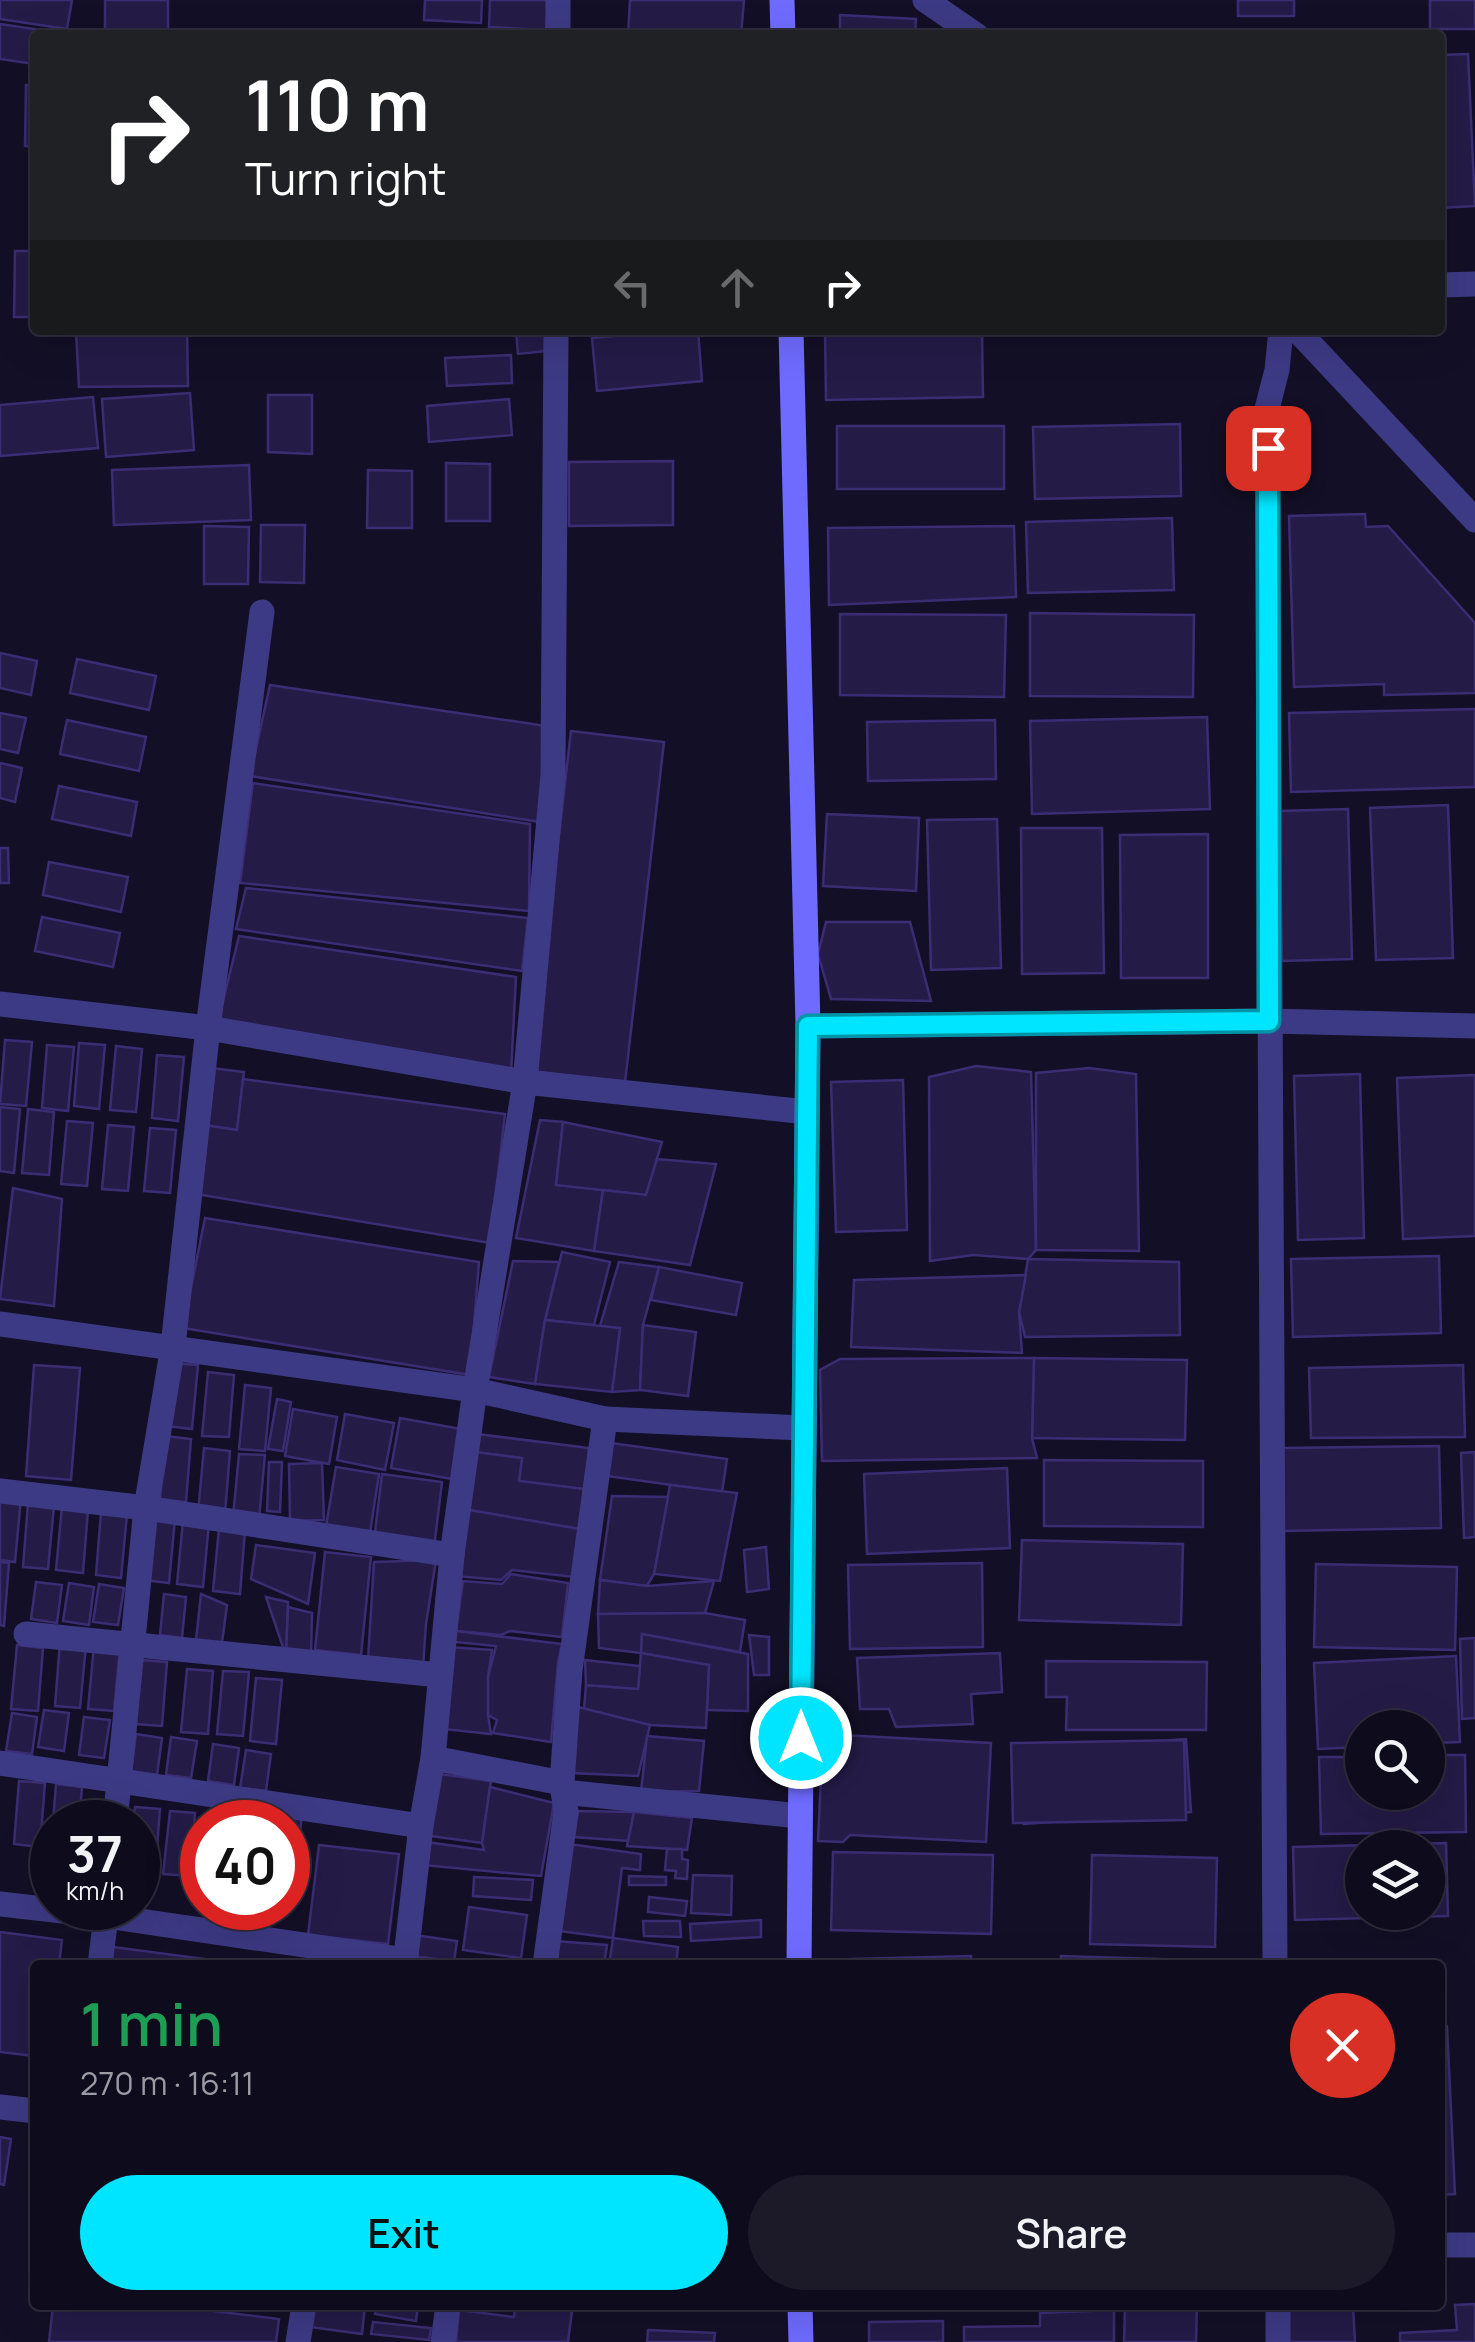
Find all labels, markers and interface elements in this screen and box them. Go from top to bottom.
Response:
text: 110 m [245,56,429,152]
icon: right [80,70,210,200]
text: Turn right [245,147,446,209]
icon: left [605,260,660,315]
icon: ahead [710,260,765,315]
icon: right [815,260,870,315]
pin [1226,406,1311,491]
icon: arrive [1241,421,1296,476]
position arrow [749,1686,853,1790]
map controls [1345,1710,1445,1930]
button: search [1345,1710,1445,1810]
speed limit sign: 40 [180,1800,310,1930]
text: 37 [67,1819,123,1887]
button: layers [1345,1830,1445,1930]
text: km/h [66,1873,124,1908]
text: 1 min [80,1982,223,2064]
button: close [1290,1993,1395,2098]
text: 270 m · 16:11 [80,2061,254,2105]
button: Exit [80,2175,728,2290]
button: Share [748,2175,1395,2290]

